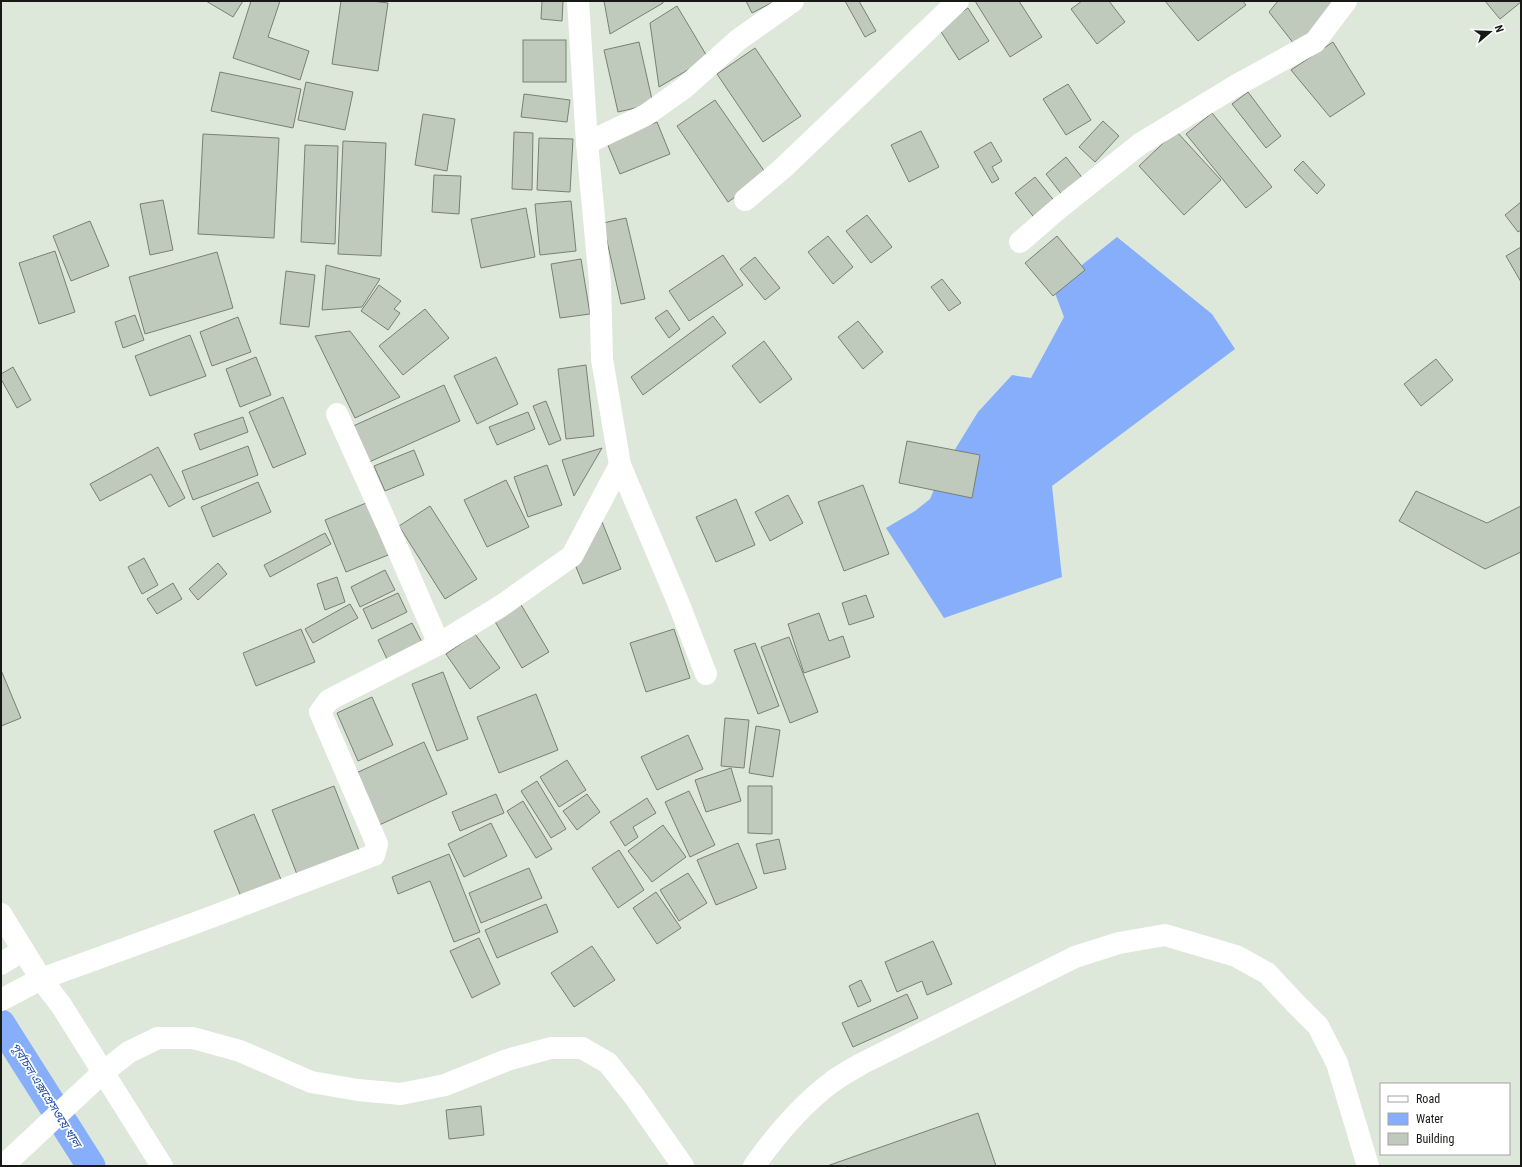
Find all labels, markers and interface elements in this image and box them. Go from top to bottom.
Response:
north arrow [1470,12,1510,52]
text: N [1492,24,1506,34]
water label: পূর্বাচল এক্সপ্রেসওয়ে খাল [8,1040,85,1152]
legend [1380,1083,1510,1155]
text: Road [1416,1092,1440,1106]
text: Water [1416,1112,1444,1126]
text: Building [1416,1132,1454,1146]

